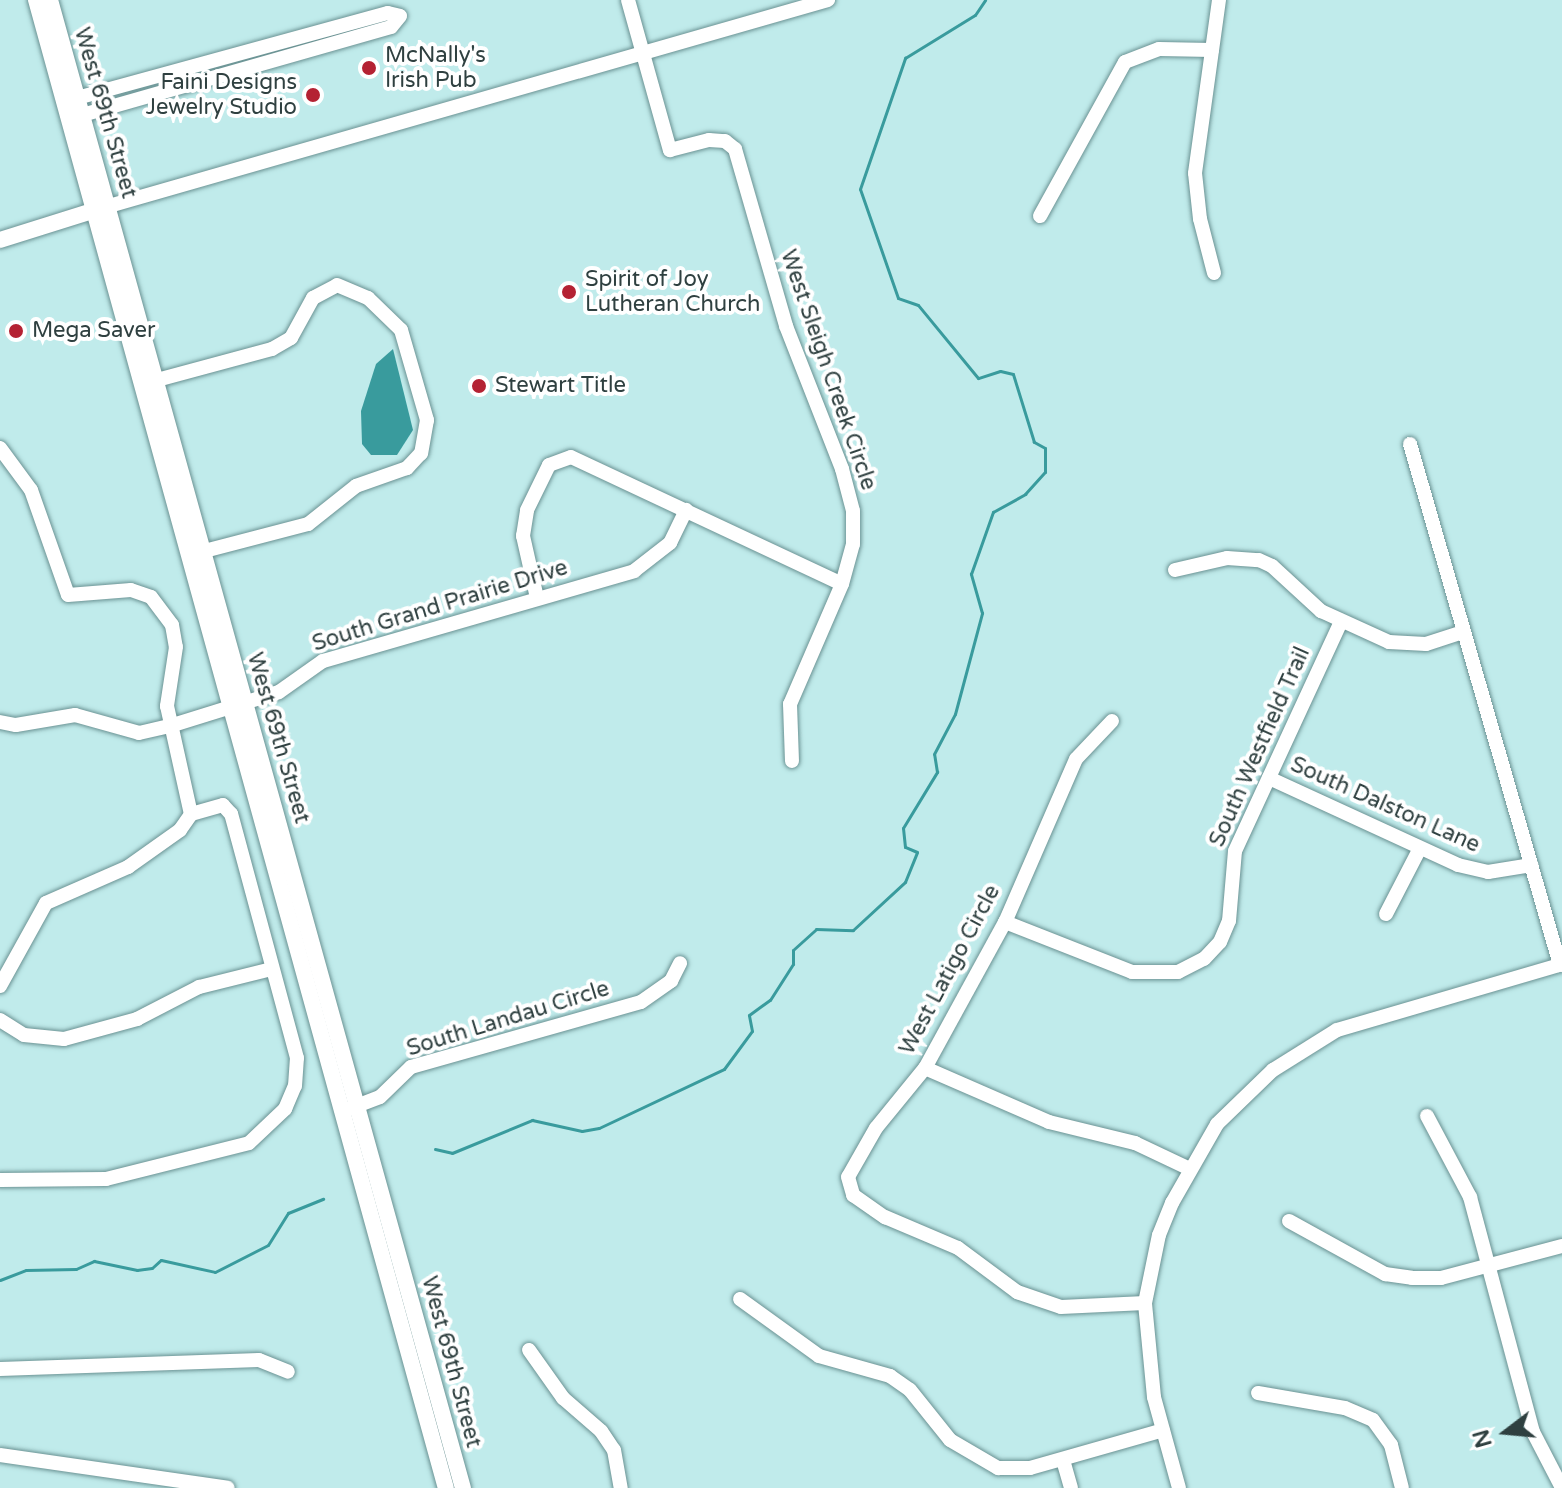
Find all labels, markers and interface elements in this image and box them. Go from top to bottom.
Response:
street label: West 69th Street [68,25,142,201]
place label: McNally's Irish Pub [385,42,486,94]
marker: McNally's Irish Pub [360,59,378,77]
place label: Faini Designs Jewelry Studio [146,69,297,120]
marker: Faini Designs Jewelry Studio [304,86,322,104]
street label: West Sleigh Creek Circle [774,246,882,494]
place label: Spirit of Joy Lutheran Church [585,266,760,318]
marker: Spirit of Joy Lutheran Church [560,283,578,301]
place label: Mega Saver [32,318,155,344]
marker: Mega Saver [7,322,25,340]
place label: Stewart Title [495,373,626,399]
marker: Stewart Title [470,377,488,395]
street label: South Grand Prairie Drive [309,555,571,657]
street label: South Westfield Trail [1204,643,1316,851]
street label: West 69th Street [241,650,315,826]
street label: South Dalston Lane [1286,751,1484,859]
street label: West Latigo Circle [894,881,1006,1059]
street label: South Landau Circle [404,976,612,1062]
street label: West 69th Street [415,1273,487,1451]
north arrow [1466,1392,1546,1472]
text: N [1468,1427,1498,1451]

